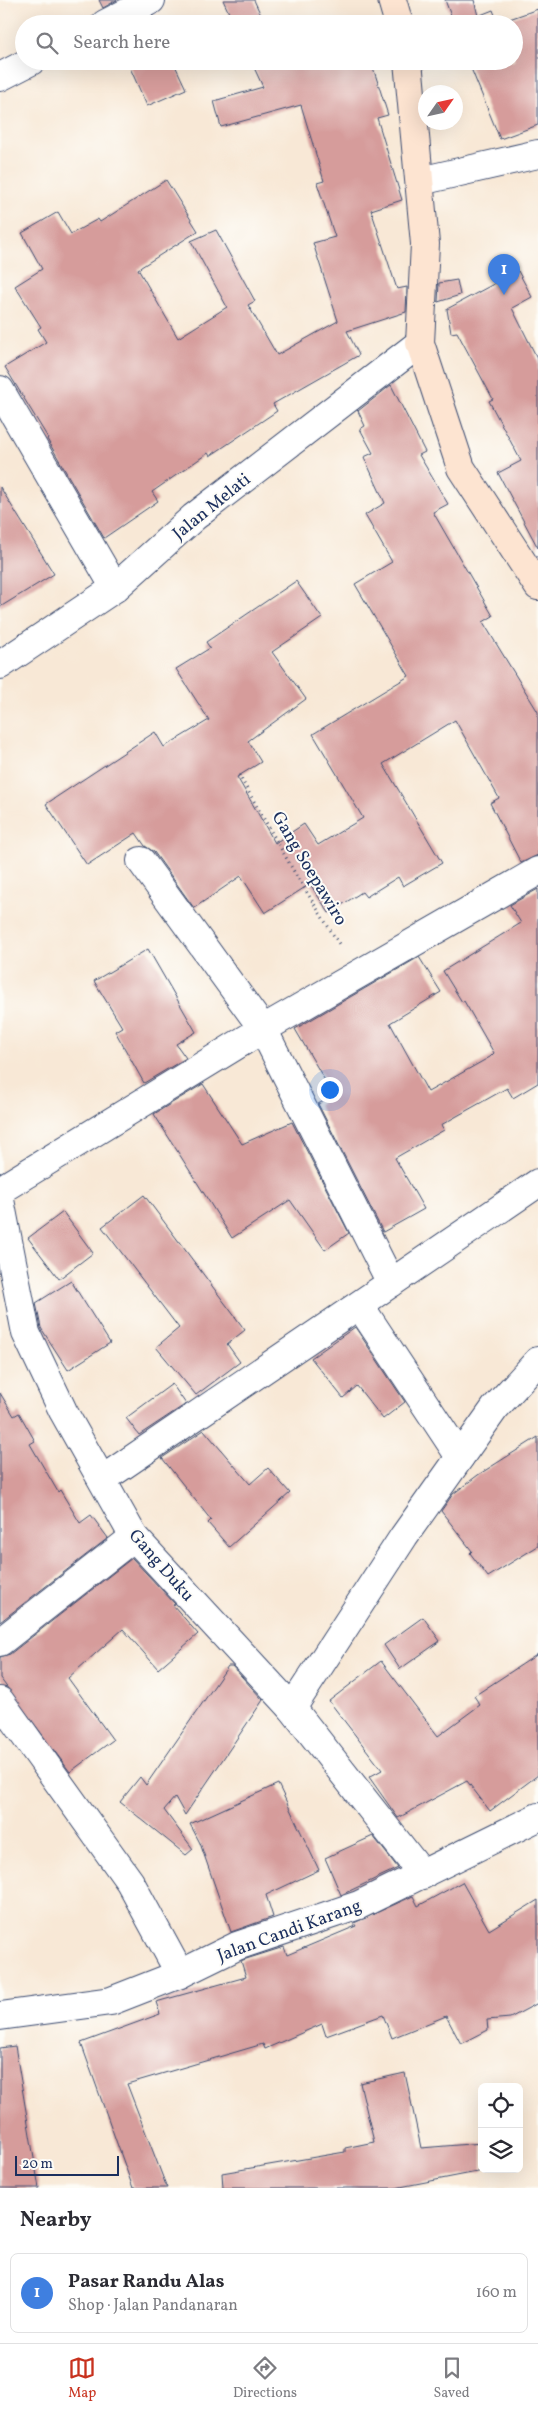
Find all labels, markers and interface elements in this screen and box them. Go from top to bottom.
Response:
search box [15,15,523,70]
icon: search [33,29,61,57]
text: Search here [73,30,170,56]
north arrow [418,85,463,130]
pin: 1 [488,254,520,295]
street label: Jalan Melati [167,468,256,547]
street label: Gang Soepawiro [265,807,353,930]
your location [317,1077,343,1103]
street label: Gang Duku [122,1524,199,1608]
street label: Jalan Candi Karang [214,1894,365,1969]
map controls [478,2083,523,2173]
button: locate [478,2083,523,2128]
button: layers [478,2128,523,2173]
scale bar [15,2153,119,2176]
text: 20 m [22,2155,53,2174]
text: Nearby [20,2206,91,2235]
text: Pasar Randu Alas [68,2269,225,2295]
text: 1 [34,2282,40,2304]
text: 160 m [476,2282,517,2304]
text: Shop · Jalan Pandanaran [68,2295,238,2317]
tab: Map [68,2354,96,2403]
tab: Directions [233,2354,297,2403]
tab: Saved [434,2354,470,2403]

